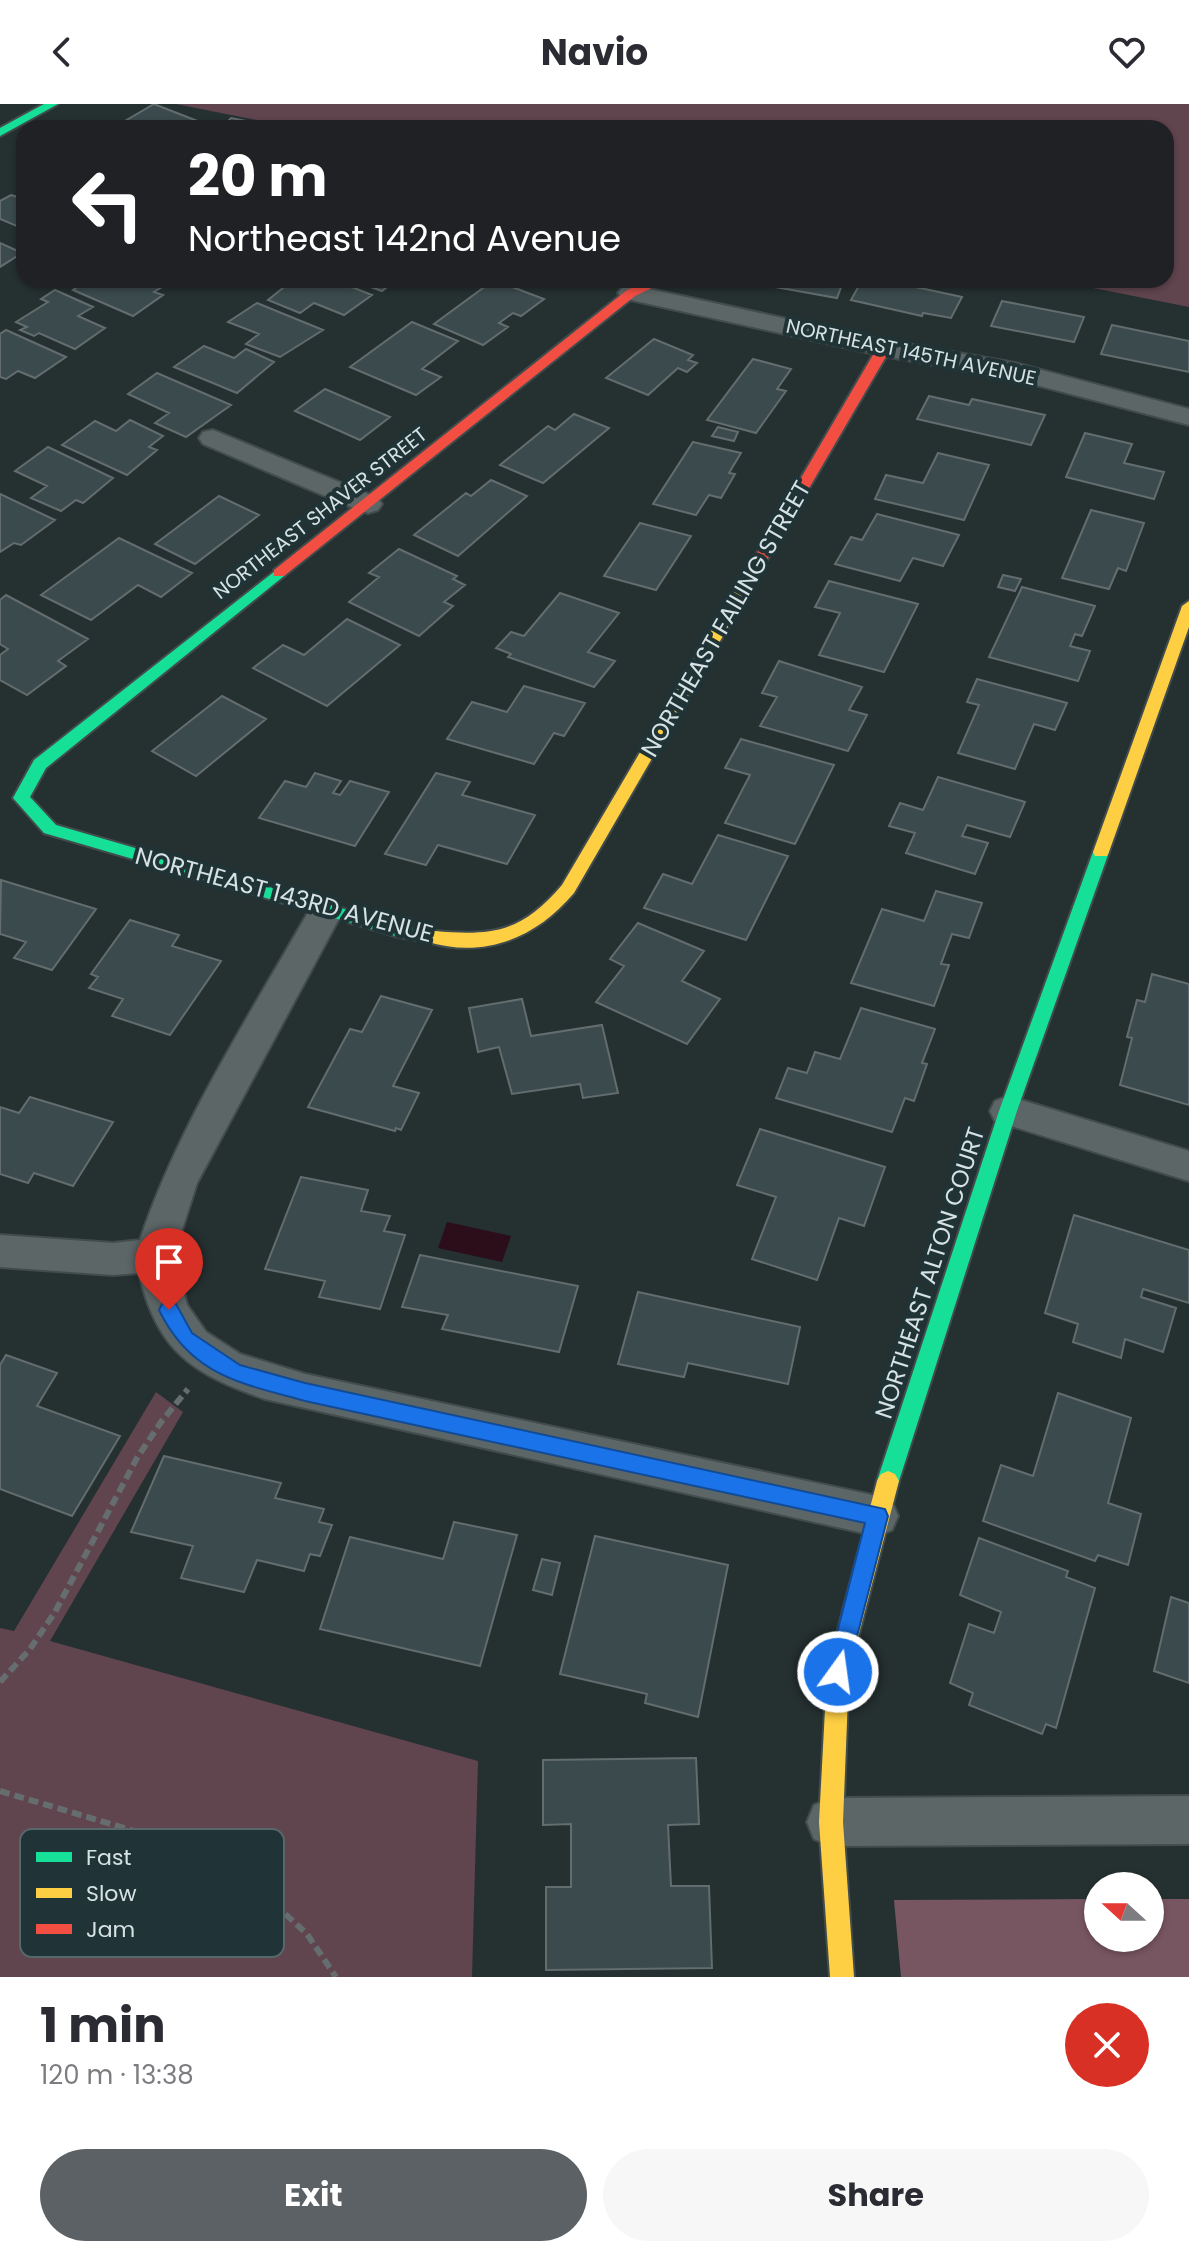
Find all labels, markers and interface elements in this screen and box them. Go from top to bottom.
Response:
text: Navio [541,27,648,78]
icon: back [40,30,84,74]
icon: heart [1105,30,1149,74]
text: 20 m [188,137,328,216]
icon: left [56,152,160,256]
text: Northeast 142nd Avenue [188,213,621,264]
street label: NORTHEAST 145TH AVENUE [783,312,1039,392]
street label: NORTHEAST SHAVER STREET [207,420,433,605]
street label: NORTHEAST FAILING STREET [633,475,818,763]
street label: NORTHEAST 143RD AVENUE [132,839,437,950]
street label: NORTHEAST ALTON COURT [867,1123,992,1423]
pin [135,1228,203,1310]
icon: arrive [147,1240,191,1284]
position arrow [796,1630,880,1714]
legend [20,1829,284,1957]
text: Fast [86,1842,131,1873]
north arrow [1084,1872,1164,1952]
map controls [1084,1872,1164,1952]
text: Slow [86,1878,136,1909]
text: Jam [86,1914,135,1945]
text: 1 min [40,1992,166,2059]
button: close [1065,2003,1149,2087]
text: 120 m · 13:38 [40,2057,194,2093]
button: Exit [40,2149,587,2241]
button: Share [603,2149,1149,2241]

